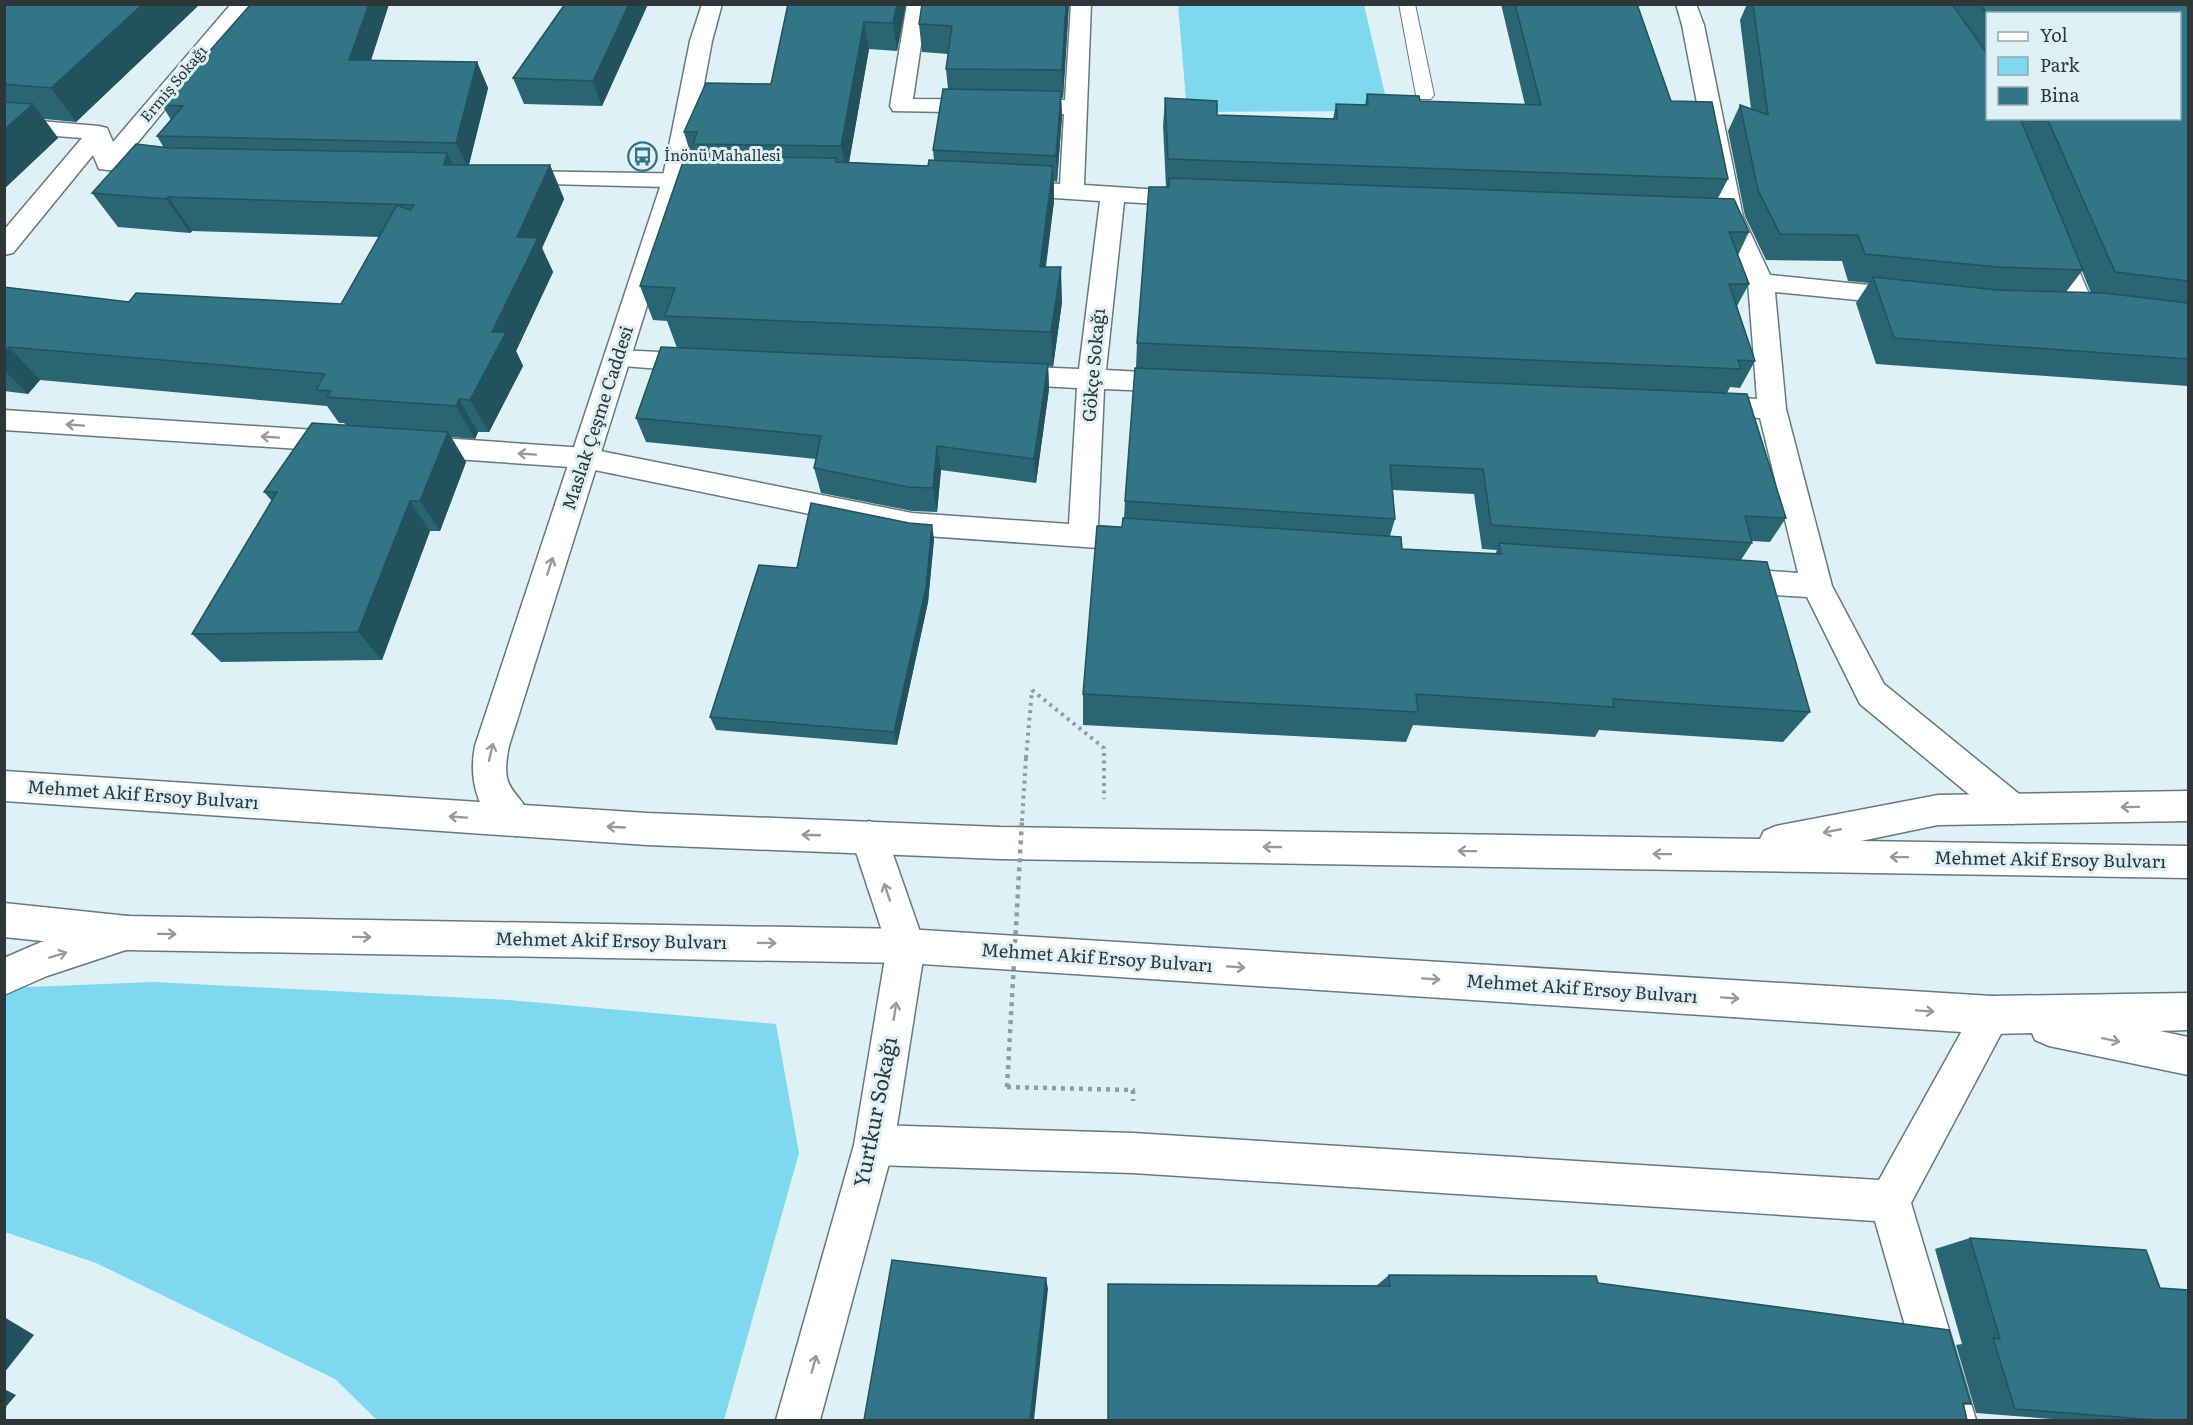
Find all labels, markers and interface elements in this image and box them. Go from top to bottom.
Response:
legend [1986,12,2181,120]
text: Yol [2040,21,2068,48]
street label: Ermiş Sokağı [134,40,212,126]
text: Park [2040,51,2081,78]
text: Bina [2040,81,2080,108]
bus stop icon: İnönü Mahallesi [627,140,659,172]
place label: İnönü Mahallesi [664,143,781,166]
street label: Gökçe Sokağı [1074,307,1111,423]
street label: Maslak Çeşme Caddesi [554,322,639,513]
one-way arrow [65,419,85,430]
one-way arrow [260,432,280,443]
one-way arrow [518,448,537,459]
one-way arrow [545,557,556,576]
one-way arrow [486,742,497,762]
street label: Mehmet Akif Ersoy Bulvarı [26,772,260,815]
one-way arrow [2121,801,2141,813]
one-way arrow [448,811,468,822]
one-way arrow [606,821,626,832]
one-way arrow [1823,826,1842,837]
one-way arrow [801,830,821,841]
one-way arrow [1263,842,1283,853]
street label: Mehmet Akif Ersoy Bulvarı [1934,843,2166,874]
one-way arrow [1458,845,1478,856]
one-way arrow [1653,848,1673,860]
one-way arrow [1890,852,1910,863]
one-way arrow [881,883,892,902]
street label: Mehmet Akif Ersoy Bulvarı [495,924,727,955]
one-way arrow [157,928,177,940]
one-way arrow [352,931,372,943]
street label: Mehmet Akif Ersoy Bulvarı [980,935,1214,978]
one-way arrow [757,938,777,949]
one-way arrow [48,949,67,960]
one-way arrow [1226,961,1246,972]
street label: Mehmet Akif Ersoy Bulvarı [1465,966,1699,1009]
one-way arrow [1421,974,1441,985]
one-way arrow [1720,993,1740,1004]
one-way arrow [890,1002,901,1021]
one-way arrow [1915,1005,1935,1016]
street label: Yurtkur Sokağı [844,1034,903,1189]
one-way arrow [2100,1035,2120,1046]
one-way arrow [808,1355,820,1374]

